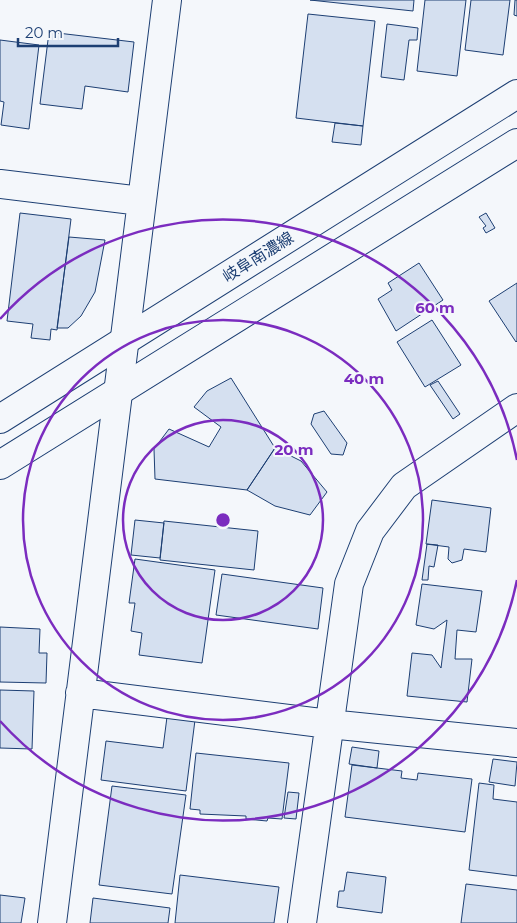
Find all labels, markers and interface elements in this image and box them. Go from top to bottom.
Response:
scale bar [18,15,118,47]
text: 20 m [25,23,63,42]
street label: 岐阜南濃線 [219,228,297,286]
text: 60 m [415,298,455,317]
text: 40 m [344,369,384,388]
text: 20 m [274,440,314,459]
centre of rings [214,511,232,529]

